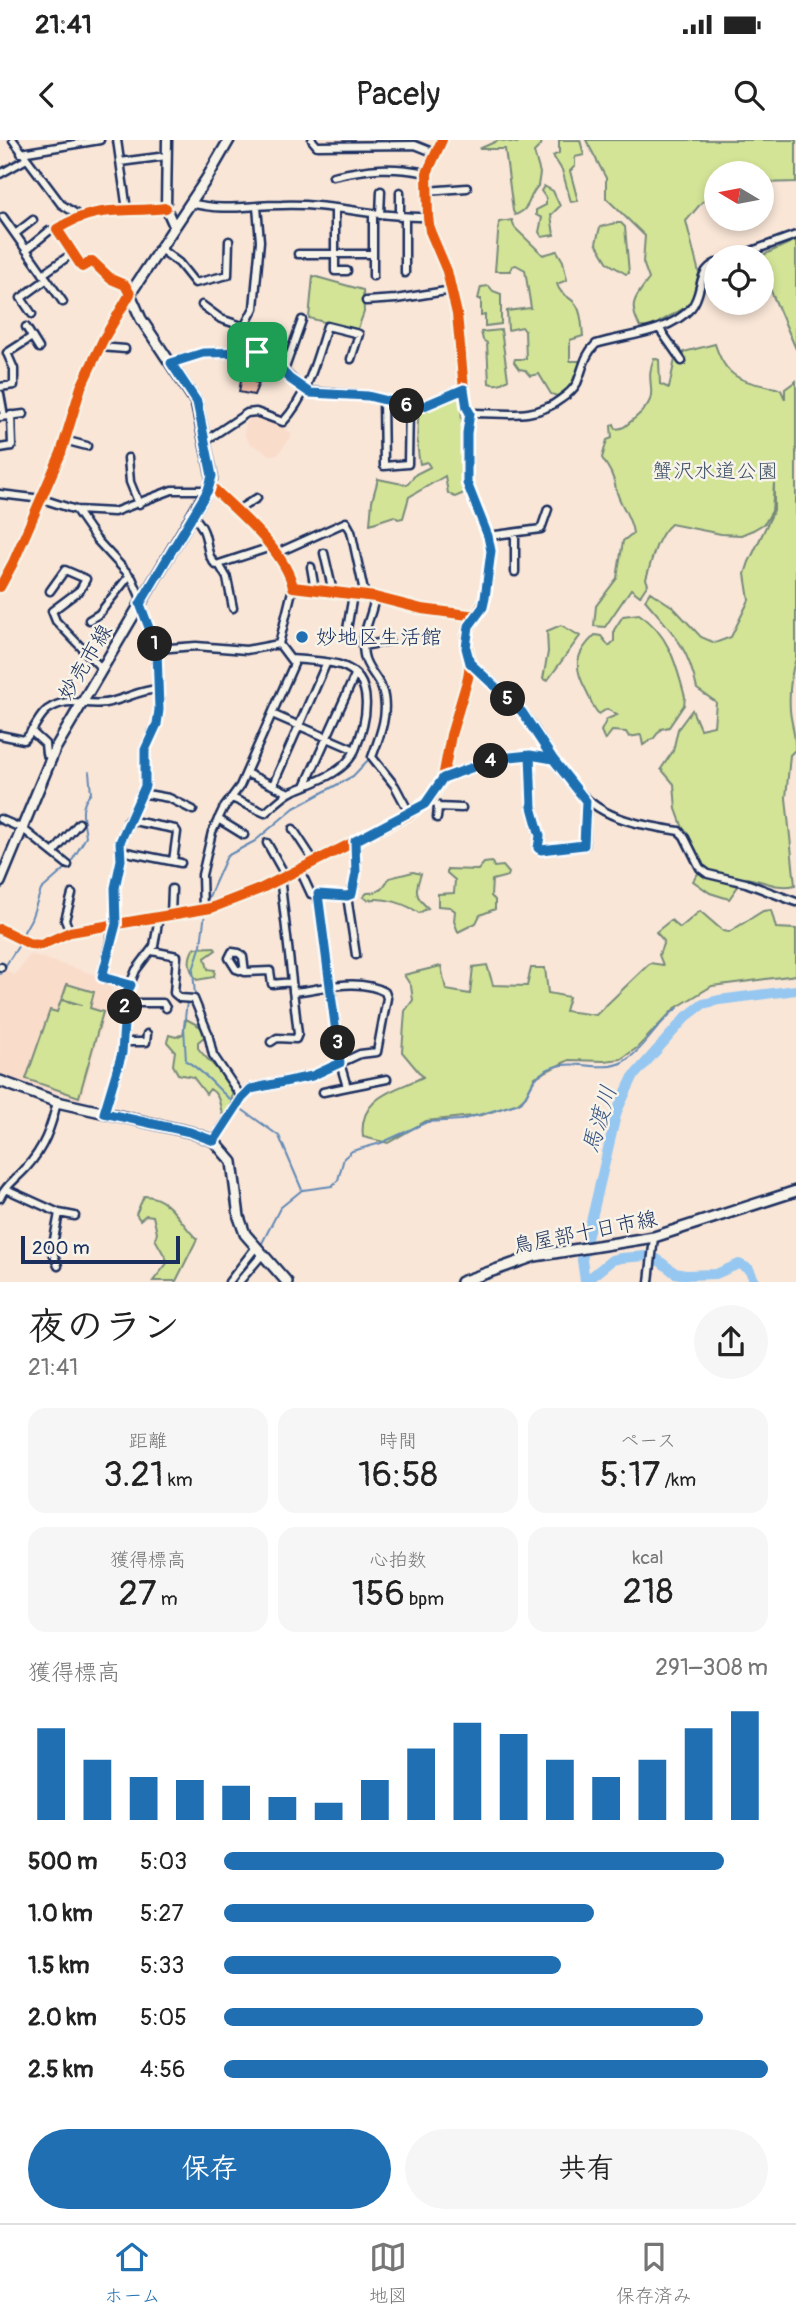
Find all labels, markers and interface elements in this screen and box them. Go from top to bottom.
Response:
text: 21:41 [35,9,92,41]
text: Pacely [356,75,440,115]
icon: back [28,76,66,114]
icon: search [730,76,768,114]
north arrow [704,161,774,231]
map controls [704,161,774,315]
button: locate [704,245,774,315]
pin [227,322,287,382]
icon: arrive [238,333,276,371]
pin: 6 [390,388,424,424]
text: 6 [401,393,412,417]
park label: 蟹沢水道公園 [652,458,778,485]
street label: 妙売市線 [52,619,119,705]
place label: 妙地区生活館 [316,624,442,651]
pin: 1 [138,626,172,662]
marker: 妙地区生活館 [294,629,310,645]
text: 1 [151,631,158,655]
pin: 5 [490,682,526,716]
text: 5 [502,686,513,710]
pin: 4 [474,744,508,778]
text: 4 [485,748,496,772]
pin: 2 [108,990,142,1024]
text: 2 [119,994,130,1018]
pin: 3 [320,1026,356,1060]
text: 3 [332,1030,343,1054]
water label: 馬渡川 [576,1082,623,1156]
street label: 鳥屋部十日市線 [510,1205,660,1260]
scale bar [21,1232,180,1264]
text: 200 m [32,1236,90,1260]
text: 夜のラン [28,1303,180,1351]
button: share [694,1305,768,1379]
text: 21:41 [28,1353,78,1382]
text: 距離 [129,1429,167,1453]
text: 時間 [379,1429,417,1453]
text: ペース [620,1429,676,1453]
text: 3.21 [103,1453,164,1497]
text: 16:58 [358,1453,438,1497]
text: 5:17 [600,1453,660,1497]
text: km [164,1468,193,1492]
text: /km [660,1468,696,1492]
text: kcal [633,1546,663,1570]
text: 獲得標高 [110,1548,186,1572]
text: 心拍数 [369,1548,427,1572]
text: 218 [623,1570,673,1614]
text: 27 [118,1572,157,1616]
text: 156 [352,1572,405,1616]
text: m [157,1587,178,1611]
text: bpm [405,1587,444,1611]
text: 291–308 m [655,1653,768,1682]
text: 獲得標高 [28,1658,120,1687]
text: 500 m [28,1847,97,1876]
text: 5:03 [140,1847,187,1876]
text: 1.0 km [28,1899,93,1928]
text: 5:27 [140,1899,184,1928]
text: 1.5 km [28,1951,90,1980]
text: 5:33 [140,1951,184,1980]
text: 2.0 km [28,2003,97,2032]
text: 5:05 [140,2003,187,2032]
text: 2.5 km [28,2055,93,2084]
text: 4:56 [140,2055,185,2084]
button: 保存 [28,2129,391,2209]
button: 共有 [405,2129,768,2209]
tab: ホーム [104,2238,161,2308]
tab: 地図 [369,2238,407,2308]
tab: 保存済み [616,2238,692,2308]

